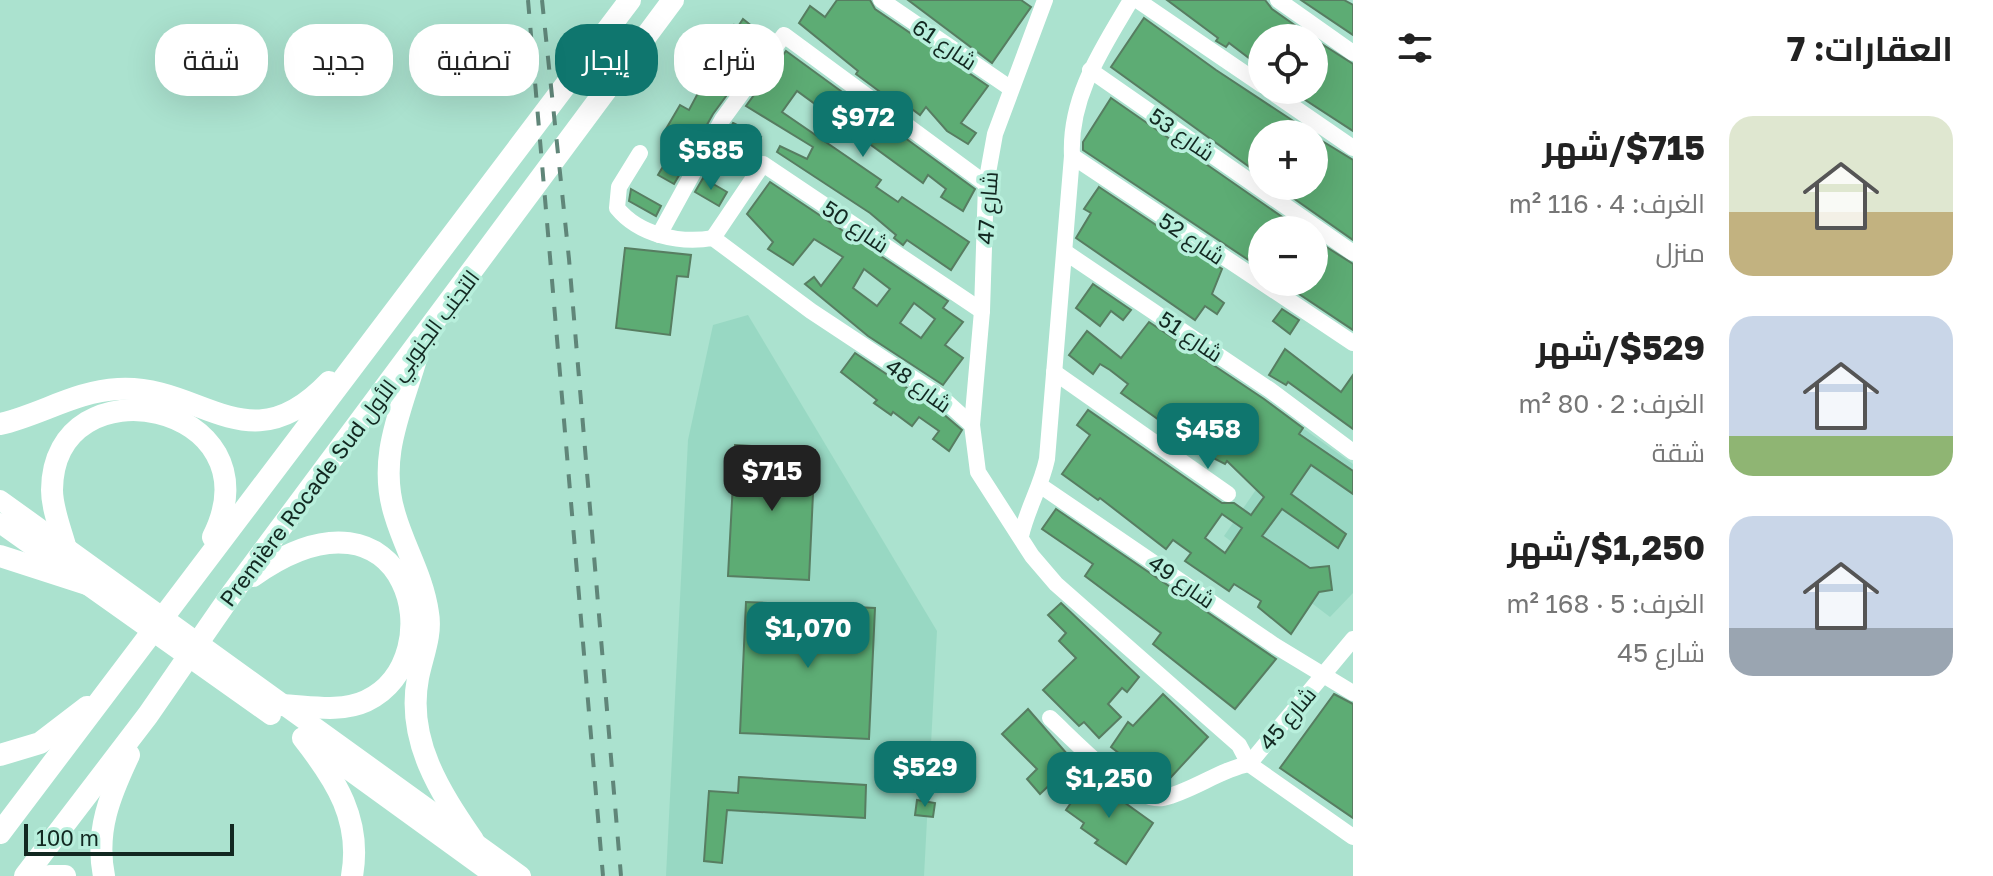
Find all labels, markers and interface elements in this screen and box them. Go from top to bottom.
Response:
street label: شارع 61 [906,13,982,77]
chip: شقة [155,24,268,96]
chip: جديد [284,24,393,96]
chip: تصفية [409,24,539,96]
chip: إيجار [555,24,658,96]
chip: شراء [674,24,784,96]
map controls [1248,24,1328,296]
button: locate [1248,24,1328,104]
icon: filters [1393,26,1437,70]
text: العقارات: 7 [1787,28,1953,68]
pin: $972 [816,91,910,159]
text: $972 [831,101,895,132]
street label: شارع 53 [1143,102,1220,168]
button: + [1248,120,1328,200]
pin: $585 [664,124,758,192]
text: $715/شهر [1543,127,1705,167]
text: $585 [678,134,744,165]
icon: home [1793,148,1889,244]
street label: شارع 47 [971,171,1005,246]
text: الغرف: 4 · 116 m² [1509,188,1705,219]
street label: شارع 50 [816,194,894,260]
street label: شارع 52 [1153,206,1230,271]
button: − [1248,216,1328,296]
text: منزل [1656,237,1705,268]
street label: Première Rocade Sud التجنب الجنوبي الأول [213,264,488,614]
street label: شارع 51 [1153,305,1228,369]
text: $529/شهر [1536,327,1705,367]
icon: home [1793,348,1889,444]
street label: شارع 48 [880,352,957,420]
text: الغرف: 2 · 80 m² [1519,388,1705,419]
pin: $458 [1161,403,1255,471]
text: $458 [1175,413,1241,444]
text: شقة [1652,437,1705,468]
pin: $715 [725,445,819,513]
text: $715 [742,455,802,486]
text: $1,250/شهر [1507,527,1705,567]
street label: شارع 49 [1142,548,1220,615]
icon: home [1793,548,1889,644]
text: الغرف: 5 · 168 m² [1506,588,1705,619]
pin: $1,070 [743,602,873,670]
text: $1,070 [764,612,852,643]
text: شارع 45 [1617,637,1705,668]
street label: شارع 45 [1253,681,1323,756]
pin: $529 [878,741,972,809]
text: $529 [892,751,958,782]
pin: $1,250 [1044,752,1174,820]
text: $1,250 [1065,762,1153,793]
scale bar [24,820,234,856]
text: 100 m [36,824,99,851]

